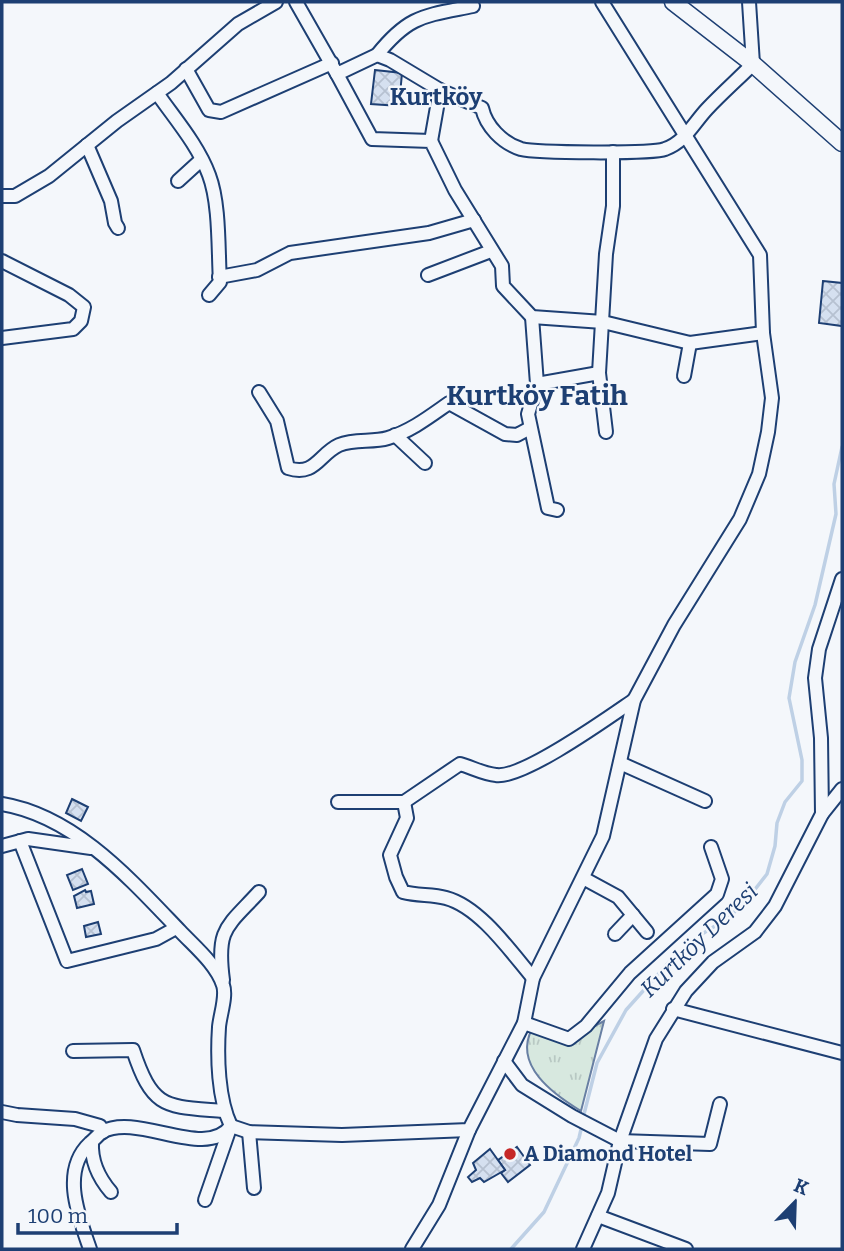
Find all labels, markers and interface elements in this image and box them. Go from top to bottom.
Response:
district label: Kurtköy [390,83,483,111]
district label: Kurtköy Fatih [446,379,628,412]
water label: Kurtköy Deresi [635,877,764,1003]
place label: A Diamond Hotel [524,1141,693,1167]
marker: A Diamond Hotel [502,1146,518,1162]
north arrow [760,1167,830,1237]
text: K [791,1174,813,1200]
scale bar [18,1192,177,1236]
text: 100 m [28,1203,88,1229]

